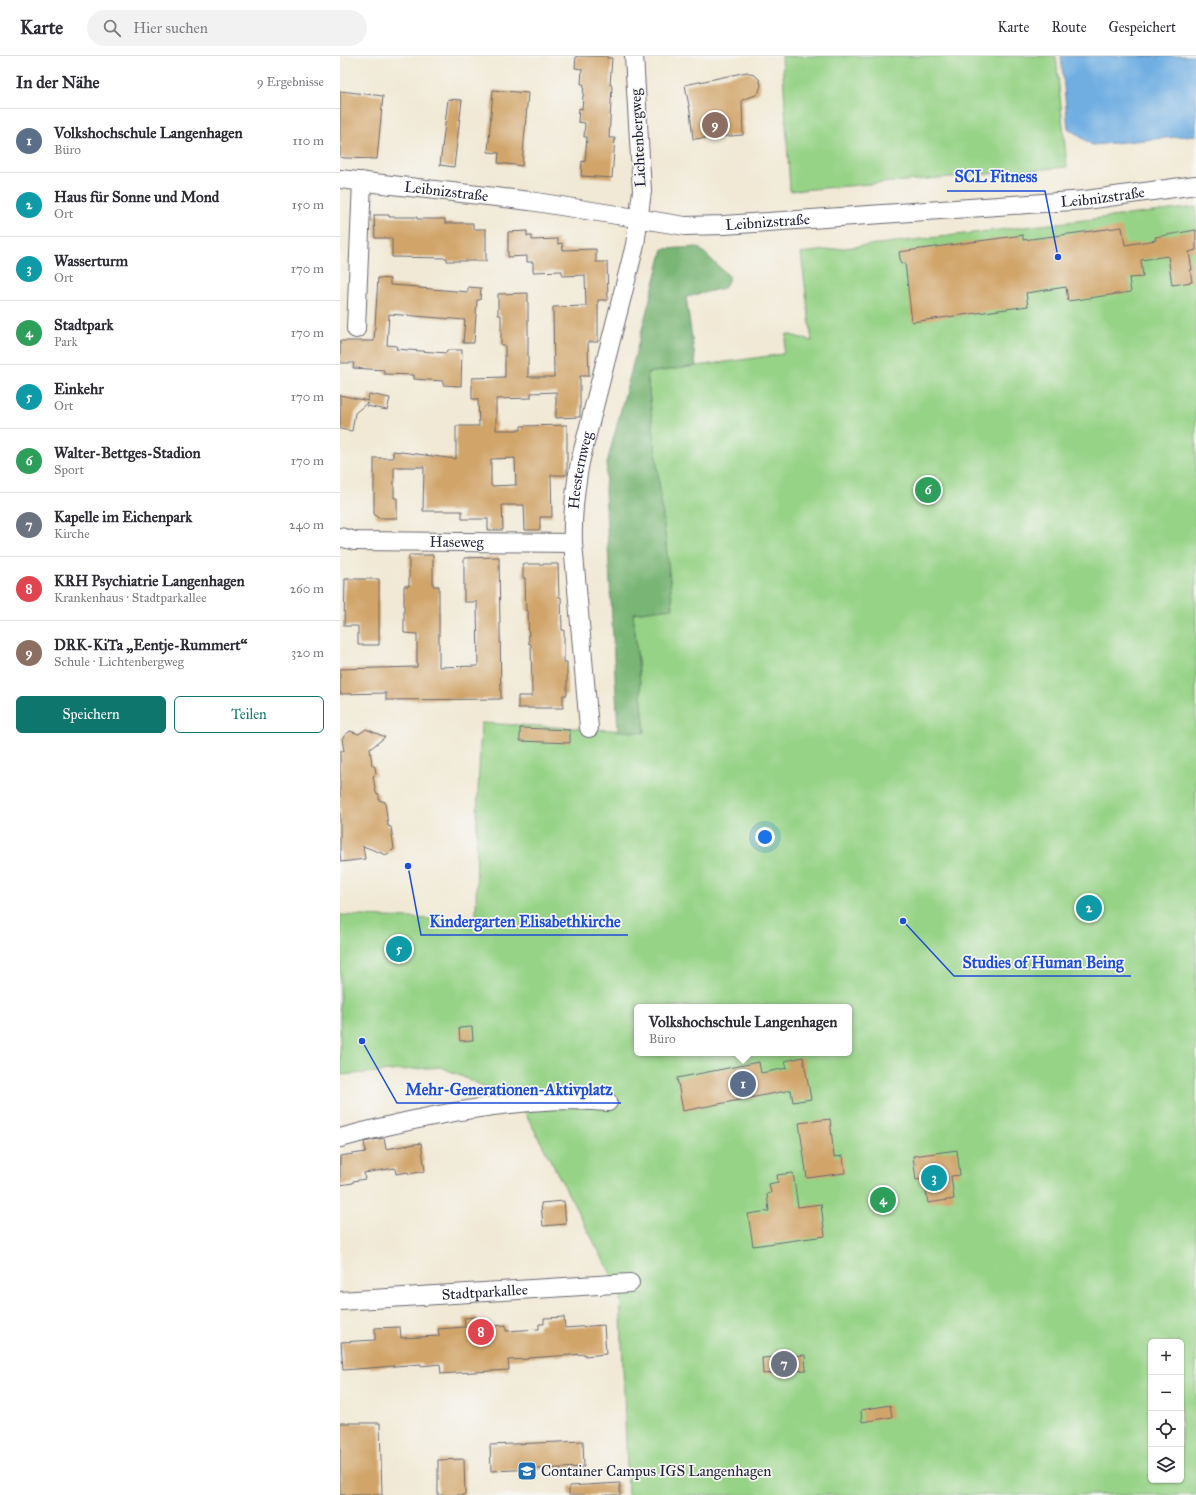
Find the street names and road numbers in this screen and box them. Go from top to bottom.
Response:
street label: Lichtenbergweg [626,87,650,188]
street label: Leibnizstraße [403,177,489,205]
street label: Leibnizstraße [1060,183,1146,211]
street label: Leibnizstraße [725,210,810,234]
street label: Heesternweg [565,428,597,510]
street label: Haseweg [429,533,485,551]
street label: Stadtparkallee [441,1280,528,1304]

